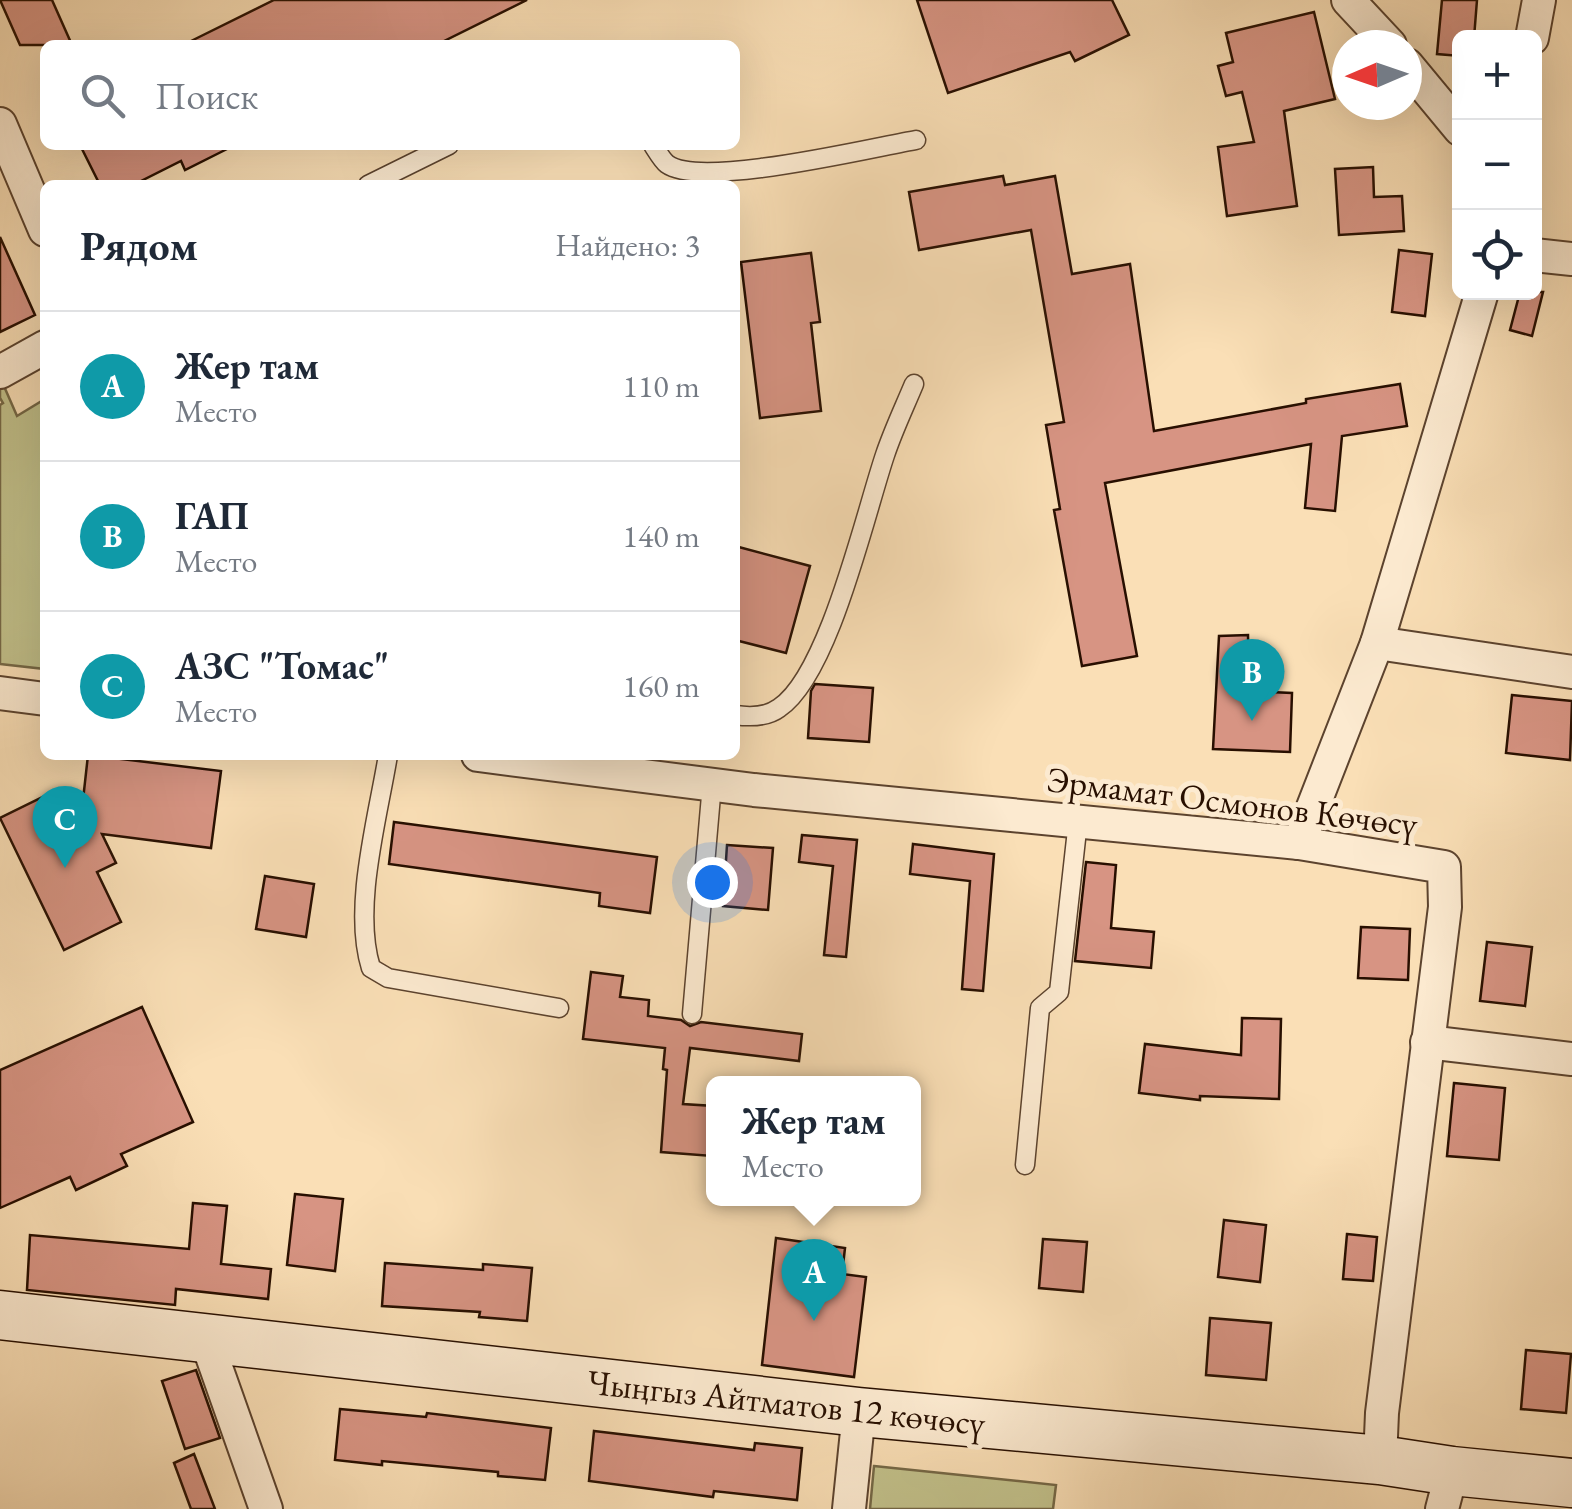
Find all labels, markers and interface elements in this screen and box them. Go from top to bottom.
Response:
north arrow [1332,30,1422,120]
map controls [1452,30,1542,300]
button: + [1452,30,1542,120]
search box [40,40,740,150]
icon: search [75,68,130,123]
text: Поиск [155,71,258,120]
button: − [1452,120,1542,210]
button: locate [1452,210,1542,300]
text: Рядом [80,218,198,273]
text: Найдено: 3 [555,224,700,266]
text: Жер там [175,341,319,390]
text: A [101,365,124,407]
text: 110 m [623,365,700,407]
text: Место [175,390,257,432]
text: ГАП [175,491,249,540]
text: B [102,515,123,557]
text: 140 m [623,515,700,557]
text: Место [175,540,257,582]
pin: B [1220,638,1284,721]
text: АЗС "Томас" [175,641,389,690]
text: C [101,665,124,707]
text: 160 m [623,665,700,707]
text: Место [175,690,257,732]
street label: Эрмамат Осмонов Көчөсү [1044,756,1420,847]
pin: C [32,786,98,868]
your location [687,857,738,908]
popup [706,1076,921,1206]
text: Жер там [741,1096,886,1145]
text: Место [741,1145,824,1187]
pin: A [782,1238,846,1321]
street label: Чыңгыз Айтматов 12 көчөсү [585,1359,988,1446]

